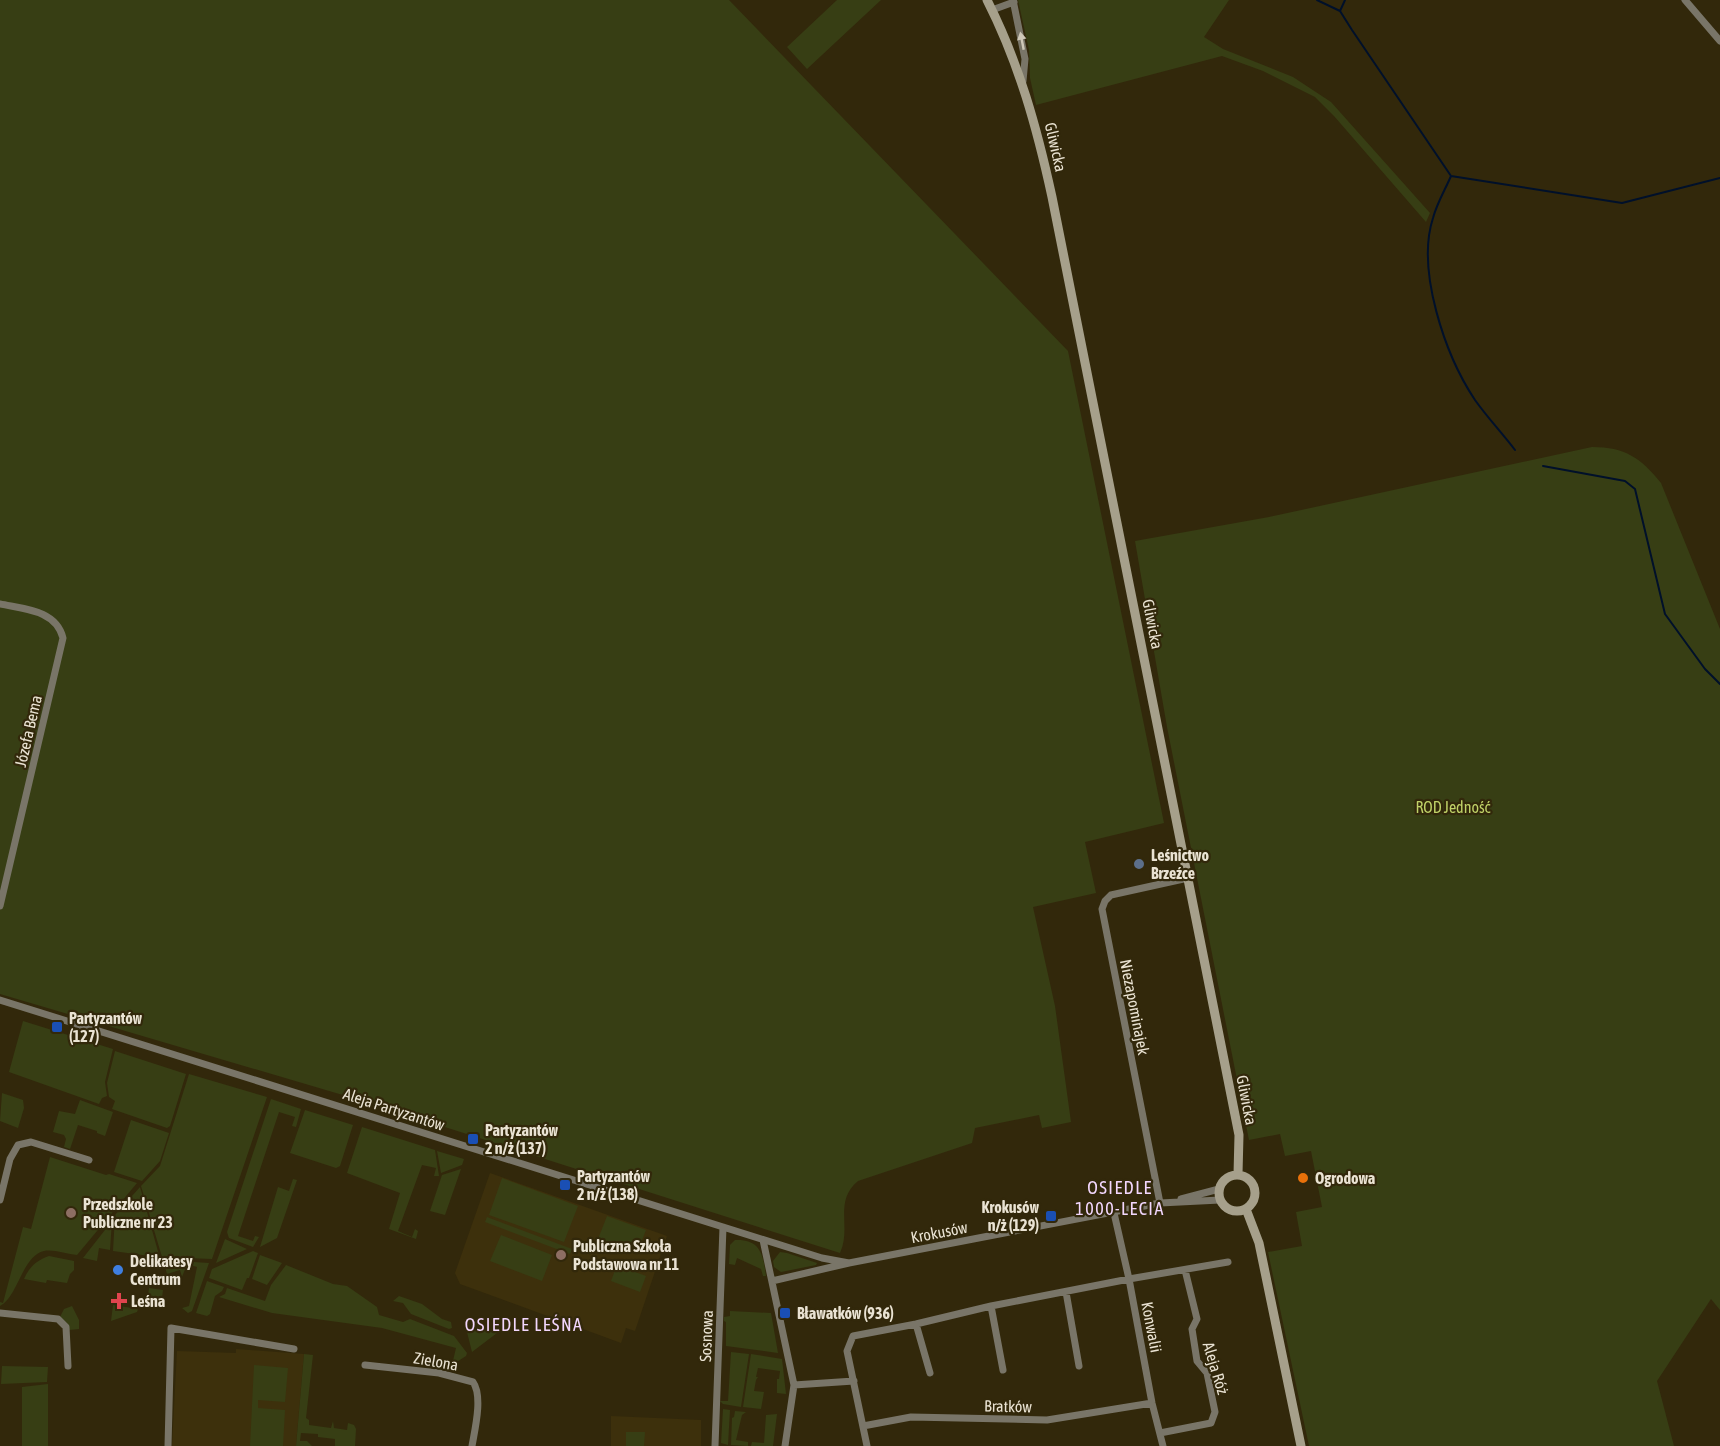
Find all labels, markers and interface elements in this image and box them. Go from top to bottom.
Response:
one-way arrow [1017,32,1026,51]
street label: Gliwicka [1042,121,1070,173]
street label: Gliwicka [1139,598,1167,650]
street label: Józefa Bema [11,693,45,769]
park label: ROD Jedność [1415,798,1491,816]
place label: Leśnictwo Brzeźce [1151,846,1209,882]
marker: Leśnictwo Brzeźce [1132,857,1146,871]
street label: Niezapominajek [1116,958,1153,1057]
place label: Partyzantów (127) [69,1009,142,1045]
marker: Partyzantów (127) [50,1020,64,1034]
street label: Gliwicka [1233,1074,1261,1126]
street label: Aleja Partyzantów [341,1084,447,1135]
place label: Partyzantów 2 n/ż (137) [485,1121,558,1157]
marker: Partyzantów 2 n/ż (137) [466,1132,480,1146]
place label: Partyzantów 2 n/ż (138) [577,1167,650,1203]
place label: Ogrodowa [1315,1169,1375,1187]
marker: Ogrodowa [1296,1171,1310,1185]
district label: OSIEDLE 1000-LECIA [1075,1177,1165,1219]
marker: Partyzantów 2 n/ż (138) [558,1178,572,1192]
place label: Przedszkole Publiczne nr 23 [83,1195,173,1231]
place label: Krokusów n/ż (129) [982,1198,1039,1234]
marker: Przedszkole Publiczne nr 23 [64,1206,78,1220]
marker: Krokusów n/ż (129) [1044,1209,1058,1223]
street label: Krokusów [909,1218,969,1246]
place label: Publiczna Szkoła Podstawowa nr 11 [573,1237,679,1273]
marker: Publiczna Szkoła Podstawowa nr 11 [554,1248,568,1262]
place label: Delikatesy Centrum [130,1252,193,1288]
marker: Delikatesy Centrum [111,1263,125,1277]
place label: Leśna [131,1292,165,1310]
marker: Leśna [112,1294,126,1308]
street label: Konwalii [1138,1300,1166,1354]
place label: Bławatków (936) [797,1304,894,1322]
marker: Bławatków (936) [778,1306,792,1320]
street label: Sosnowa [696,1310,716,1362]
district label: OSIEDLE LEŚNA [465,1314,583,1335]
street label: Aleja Róż [1199,1340,1233,1397]
street label: Zielona [412,1348,460,1374]
street label: Bratków [984,1397,1032,1415]

